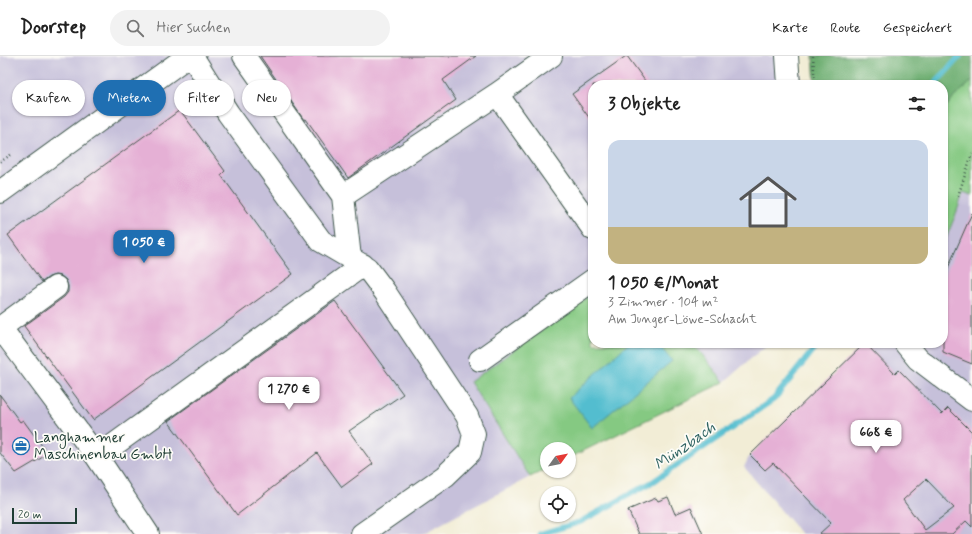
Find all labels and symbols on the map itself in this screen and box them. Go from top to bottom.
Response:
pin: 1 050 € [107,230,181,264]
pin: 1 270 € [252,377,326,411]
water label: Münzbach [650,417,720,475]
pin: 668 € [848,420,904,454]
place label: Langhammer Maschinenbau GmbH [34,428,173,465]
office icon: Langhammer Maschinenbau GmbH [11,436,31,456]
north arrow [540,442,576,478]
scale bar [12,506,77,525]

